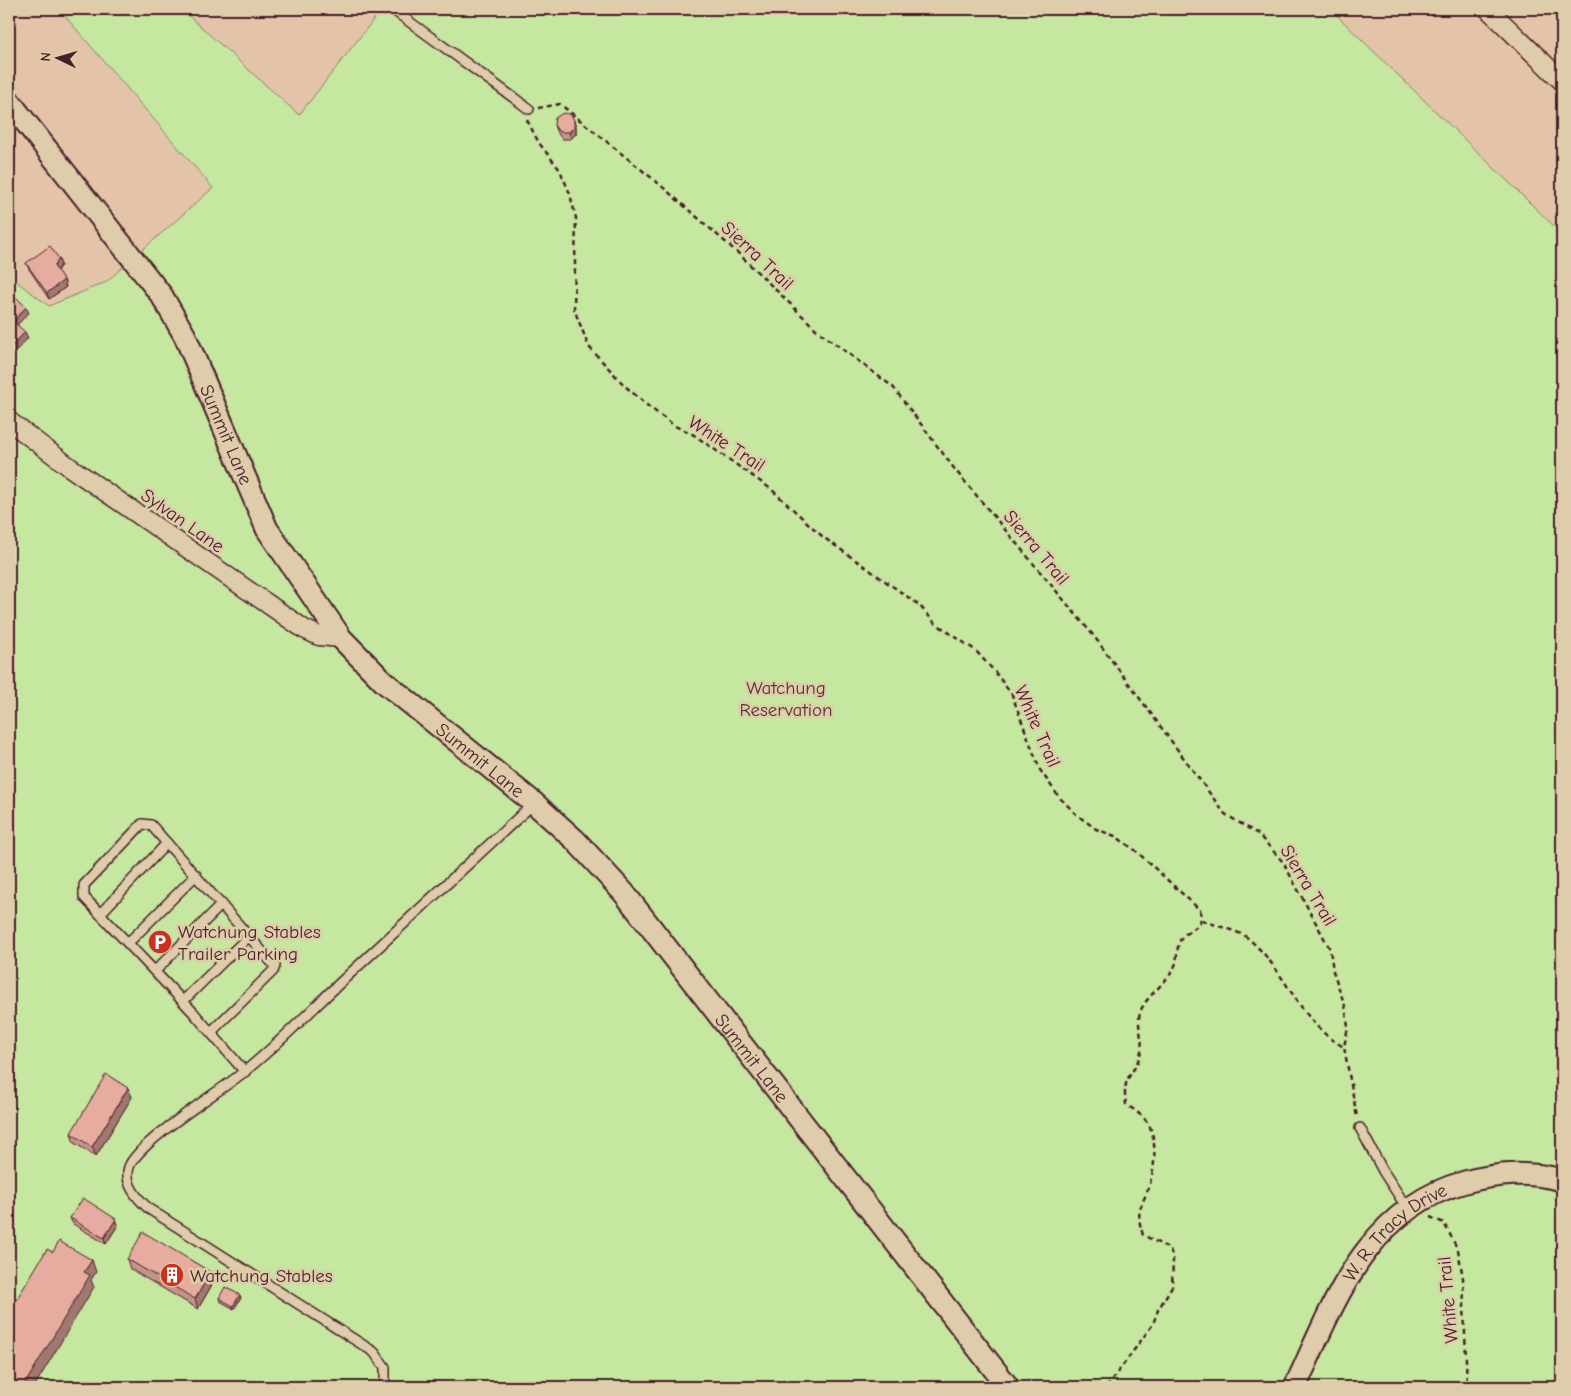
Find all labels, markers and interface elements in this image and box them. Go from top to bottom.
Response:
north arrow [32,32,82,82]
text: N [37,52,54,62]
street label: Sierra Trail [717,217,798,295]
street label: Summit Lane [195,381,257,488]
street label: White Trail [684,411,769,477]
street label: Sylvan Lane [137,484,228,557]
street label: Sierra Trail [999,506,1074,589]
park label: Watchung Reservation [739,677,833,721]
street label: White Trail [1009,682,1065,771]
street label: Summit Lane [431,719,528,803]
street label: Sierra Trail [1275,841,1341,930]
place label: Watchung Stables Trailer Parking [178,921,321,965]
parking icon: Watchung Stables Trailer Parking [147,929,173,955]
street label: Summit Lane [710,1010,793,1107]
street label: W. R. Tracy Drive [1339,1179,1450,1286]
street label: White Trail [1433,1256,1463,1344]
building icon: Watchung Stables [159,1262,185,1288]
place label: Watchung Stables [190,1265,333,1287]

